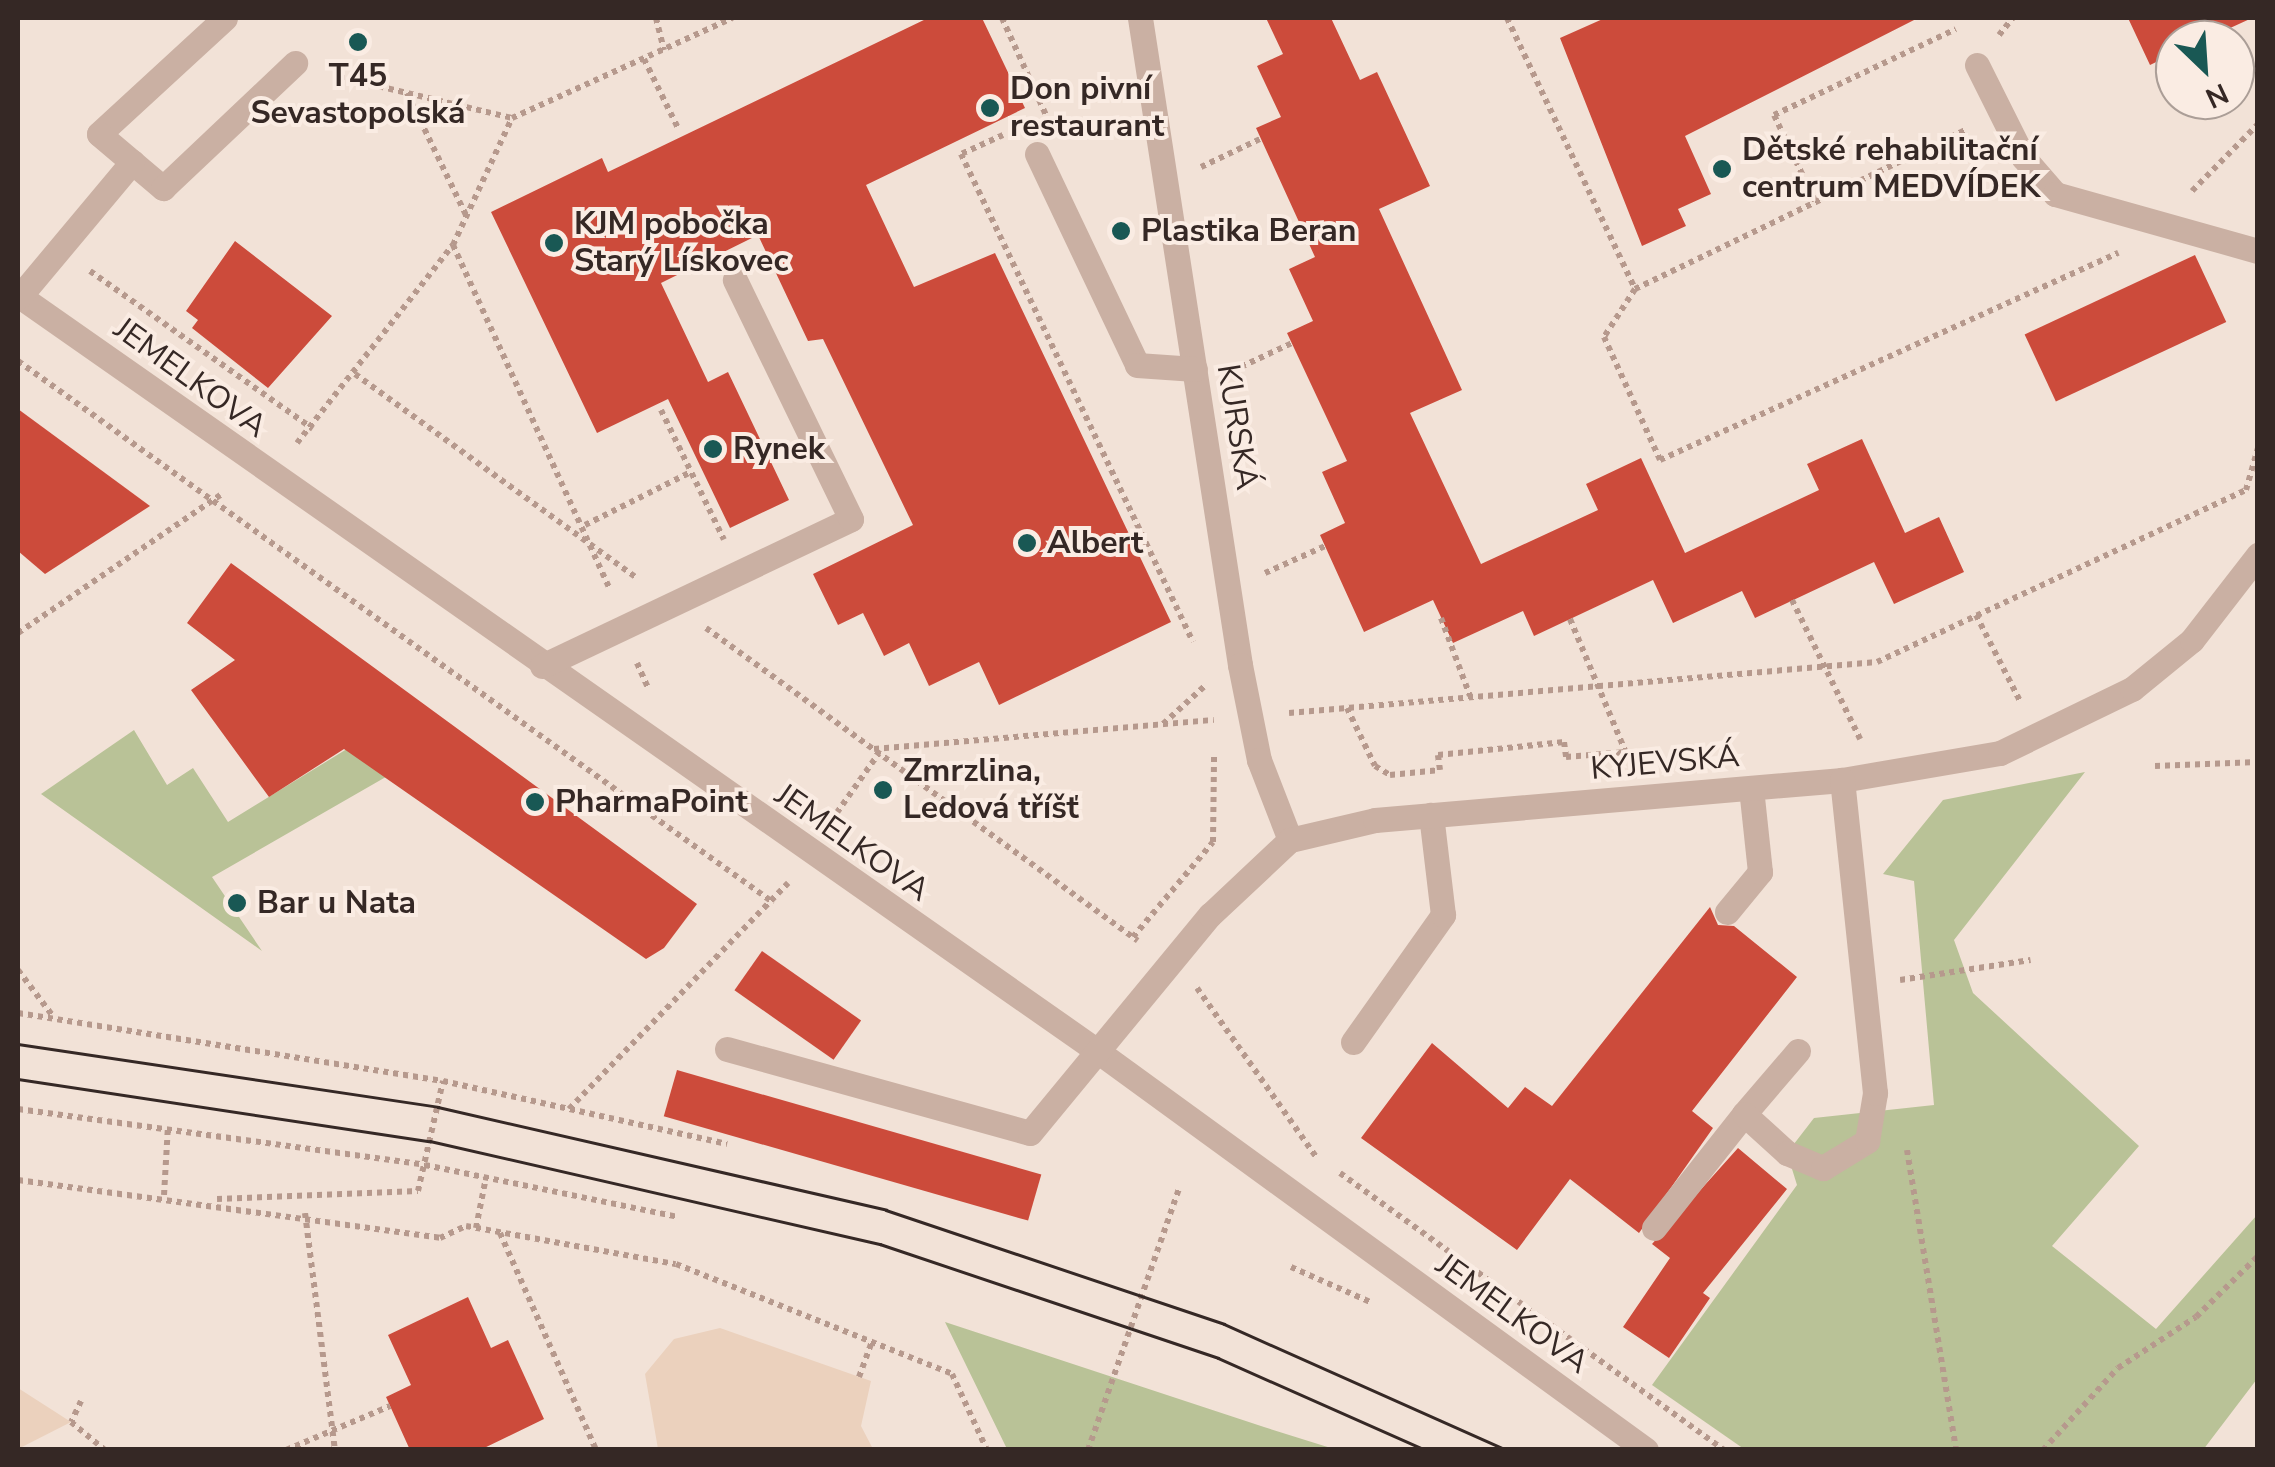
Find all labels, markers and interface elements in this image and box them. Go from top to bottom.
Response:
north arrow [2155,20,2255,120]
marker: T45 Sevastopolská [347,31,369,53]
place label: T45 Sevastopolská [250,58,466,133]
place label: Don pivní restaurant [1010,71,1164,146]
text: N [2199,74,2234,117]
marker: Don pivní restaurant [979,97,1001,119]
place label: Dětské rehabilitační centrum MEDVÍDEK [1742,132,2040,207]
marker: Dětské rehabilitační centrum MEDVÍDEK [1711,158,1733,180]
place label: KJM pobočka Starý Lískovec [574,206,788,281]
place label: Plastika Beran [1141,212,1357,250]
marker: Plastika Beran [1110,220,1132,242]
marker: KJM pobočka Starý Lískovec [543,232,565,254]
street label: JEMELKOVA [106,310,274,446]
street label: KURSKÁ [1208,362,1266,492]
place label: Rynek [733,430,825,468]
marker: Rynek [702,438,724,460]
place label: Albert [1047,524,1143,562]
marker: Albert [1016,532,1038,554]
street label: KYJEVSKÁ [1589,737,1741,789]
place label: Zmrzlina, Ledová tříšť [903,753,1079,828]
street label: JEMELKOVA [768,776,936,910]
marker: Zmrzlina, Ledová tříšť [872,779,894,801]
place label: PharmaPoint [555,783,748,821]
marker: PharmaPoint [524,791,546,813]
place label: Bar u Nata [257,884,416,922]
marker: Bar u Nata [226,892,248,914]
street label: JEMELKOVA [1428,1246,1596,1382]

